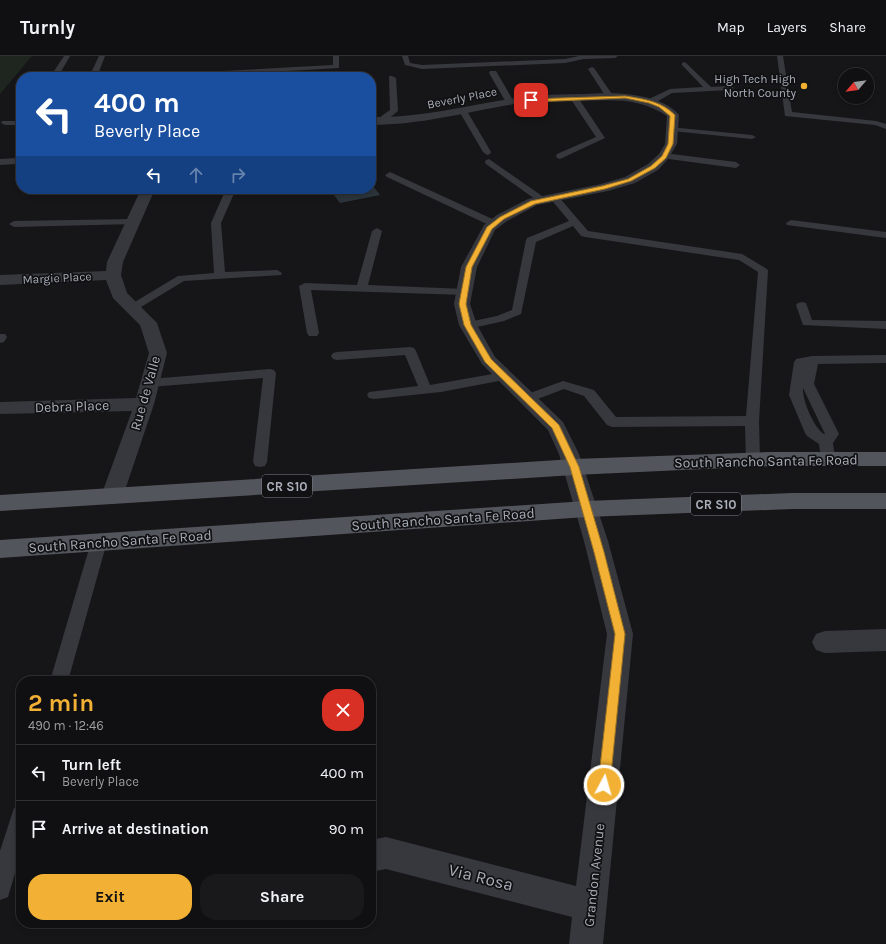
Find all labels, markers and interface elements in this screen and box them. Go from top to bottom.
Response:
text: Turnly [20,17,75,39]
text: Map [717,19,745,36]
text: Layers [767,19,807,36]
text: Share [829,19,866,36]
north arrow [838,68,874,104]
map controls [838,68,874,104]
place label: High Tech High North County [714,72,796,100]
marker: High Tech High North County [799,81,809,91]
pin [514,83,548,117]
street label: Beverly Place [426,84,498,112]
text: 400 m [94,86,180,119]
icon: left [28,88,80,140]
icon: arrive [520,89,542,111]
text: Beverly Place [94,120,200,142]
icon: left [143,164,165,186]
icon: ahead [185,164,207,186]
icon: right [227,164,249,186]
street label: Margie Place [22,269,92,287]
street label: Rue de Valle [127,354,164,432]
street label: Debra Place [34,397,110,416]
street label: South Rancho Santa Fe Road [674,451,858,472]
road number: CR S10 [262,475,312,497]
road number: CR S10 [691,493,741,515]
street label: South Rancho Santa Fe Road [351,505,535,534]
street label: South Rancho Santa Fe Road [28,527,212,556]
text: 2 min [28,689,94,717]
button: close [322,689,364,731]
text: 490 m · 12:46 [28,718,104,733]
text: Turn left [62,756,121,774]
icon: left [28,762,50,784]
text: 400 m [320,764,364,782]
position arrow [583,764,625,806]
text: Beverly Place [62,774,139,789]
icon: arrive [28,818,50,840]
text: Arrive at destination [62,820,209,838]
text: 90 m [329,820,364,838]
street label: Grandon Avenue [581,822,608,928]
street label: Via Rosa [447,859,515,895]
button: Exit [28,874,192,920]
button: Share [200,874,364,920]

